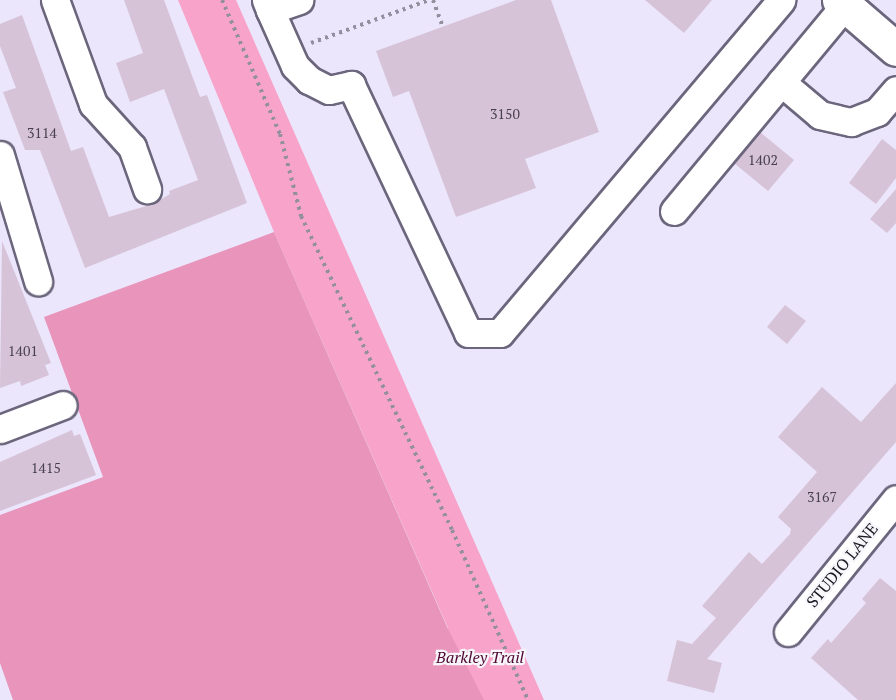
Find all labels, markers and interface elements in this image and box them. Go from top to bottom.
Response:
house number: 3150 [490,106,520,122]
house number: 3114 [27,125,57,141]
house number: 1402 [748,152,778,168]
house number: 1401 [8,343,38,359]
house number: 1415 [31,460,61,476]
house number: 3167 [807,489,837,505]
street label: STUDIO LANE [802,519,882,611]
park label: Barkley Trail [436,647,524,667]

